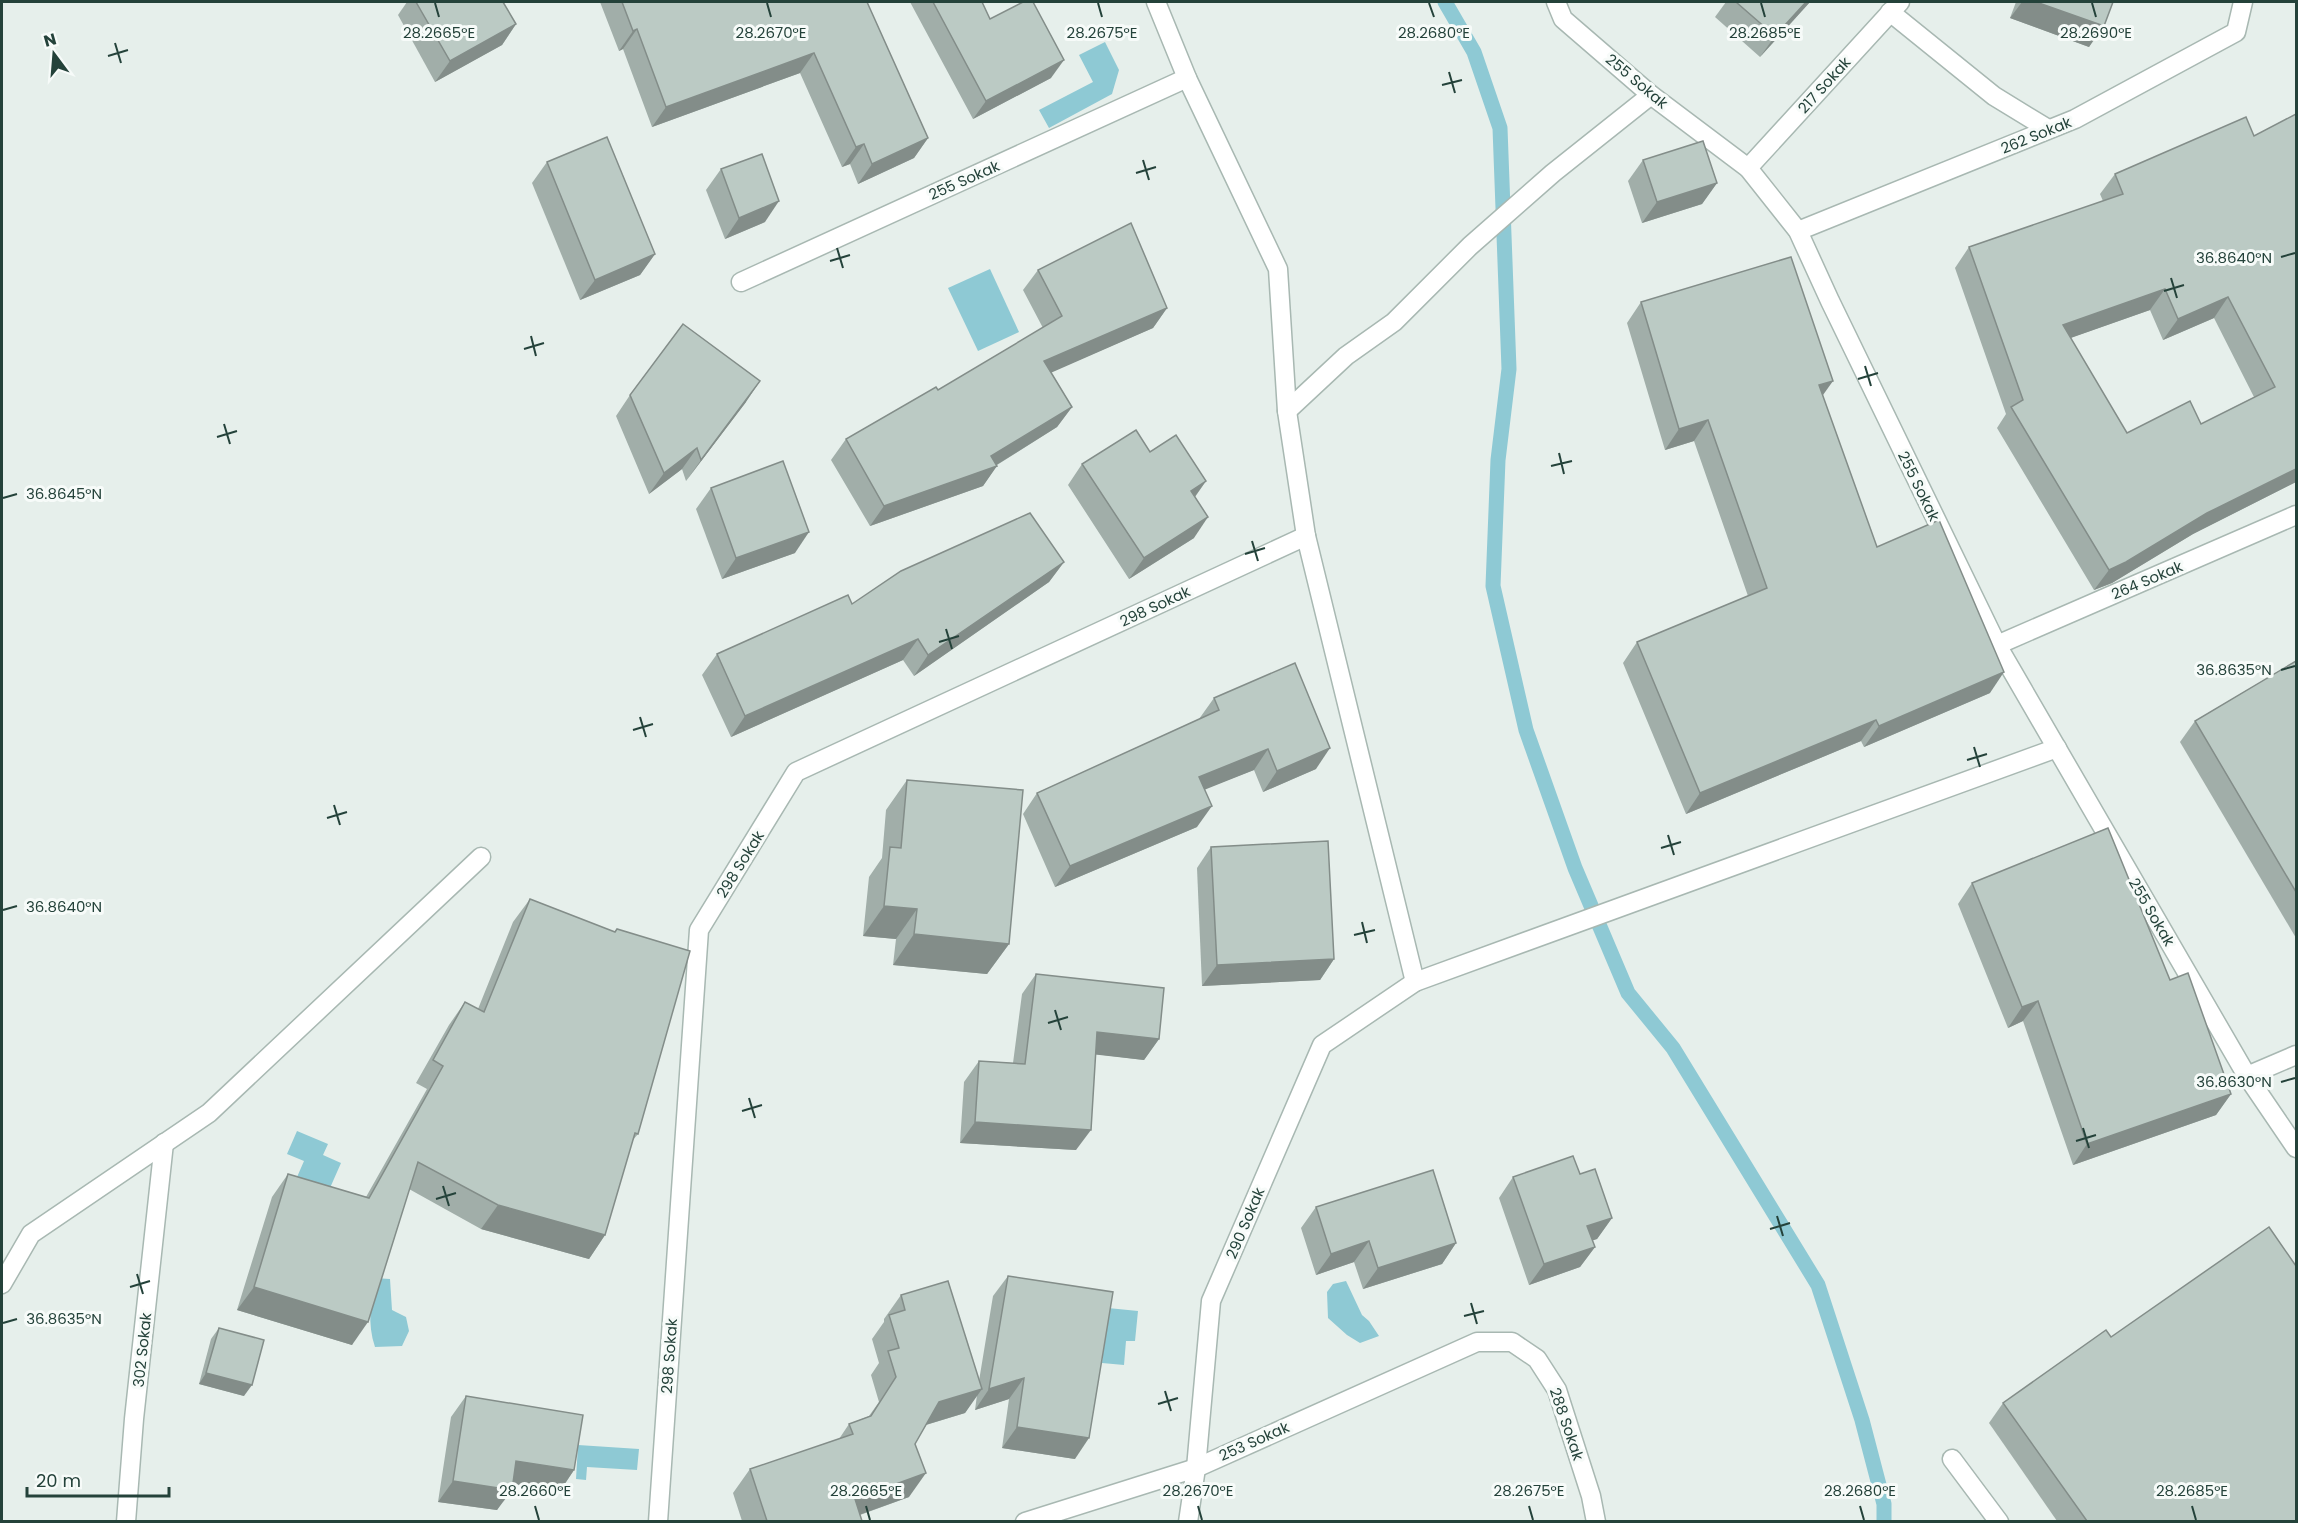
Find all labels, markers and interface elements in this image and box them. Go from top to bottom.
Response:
text: 28.2665°E [403,22,475,43]
text: 28.2670°E [736,22,806,43]
text: 28.2675°E [1067,22,1137,43]
text: 28.2680°E [1398,22,1470,43]
text: 28.2685°E [1729,22,1801,43]
text: 28.2690°E [2060,22,2132,43]
north arrow [24,24,84,84]
text: N [41,27,59,53]
street label: 255 Sokak [1601,49,1673,113]
street label: 217 Sokak [1793,52,1855,118]
street label: 262 Sokak [1997,111,2075,159]
street label: 255 Sokak [925,155,1003,205]
text: 36.8640°N [2196,247,2272,268]
street label: 255 Sokak [1893,447,1945,525]
text: 36.8645°N [26,483,102,504]
street label: 264 Sokak [2108,555,2186,604]
street label: 298 Sokak [1116,580,1194,631]
text: 36.8635°N [2196,659,2272,680]
street label: 298 Sokak [711,826,769,902]
street label: 255 Sokak [2124,874,2180,950]
text: 36.8640°N [26,896,102,917]
text: 36.8630°N [2196,1071,2272,1092]
street label: 290 Sokak [1221,1184,1270,1262]
text: 36.8635°N [26,1308,102,1329]
street label: 302 Sokak [128,1311,156,1388]
street label: 298 Sokak [656,1317,682,1394]
street label: 288 Sokak [1545,1385,1589,1463]
street label: 253 Sokak [1216,1416,1293,1466]
scale bar [27,1460,170,1498]
text: 20 m [36,1468,81,1493]
text: 28.2660°E [499,1480,571,1501]
text: 28.2665°E [830,1480,902,1501]
text: 28.2670°E [1163,1480,1233,1501]
text: 28.2675°E [1494,1480,1564,1501]
text: 28.2680°E [1824,1480,1896,1501]
text: 28.2685°E [2156,1480,2228,1501]

